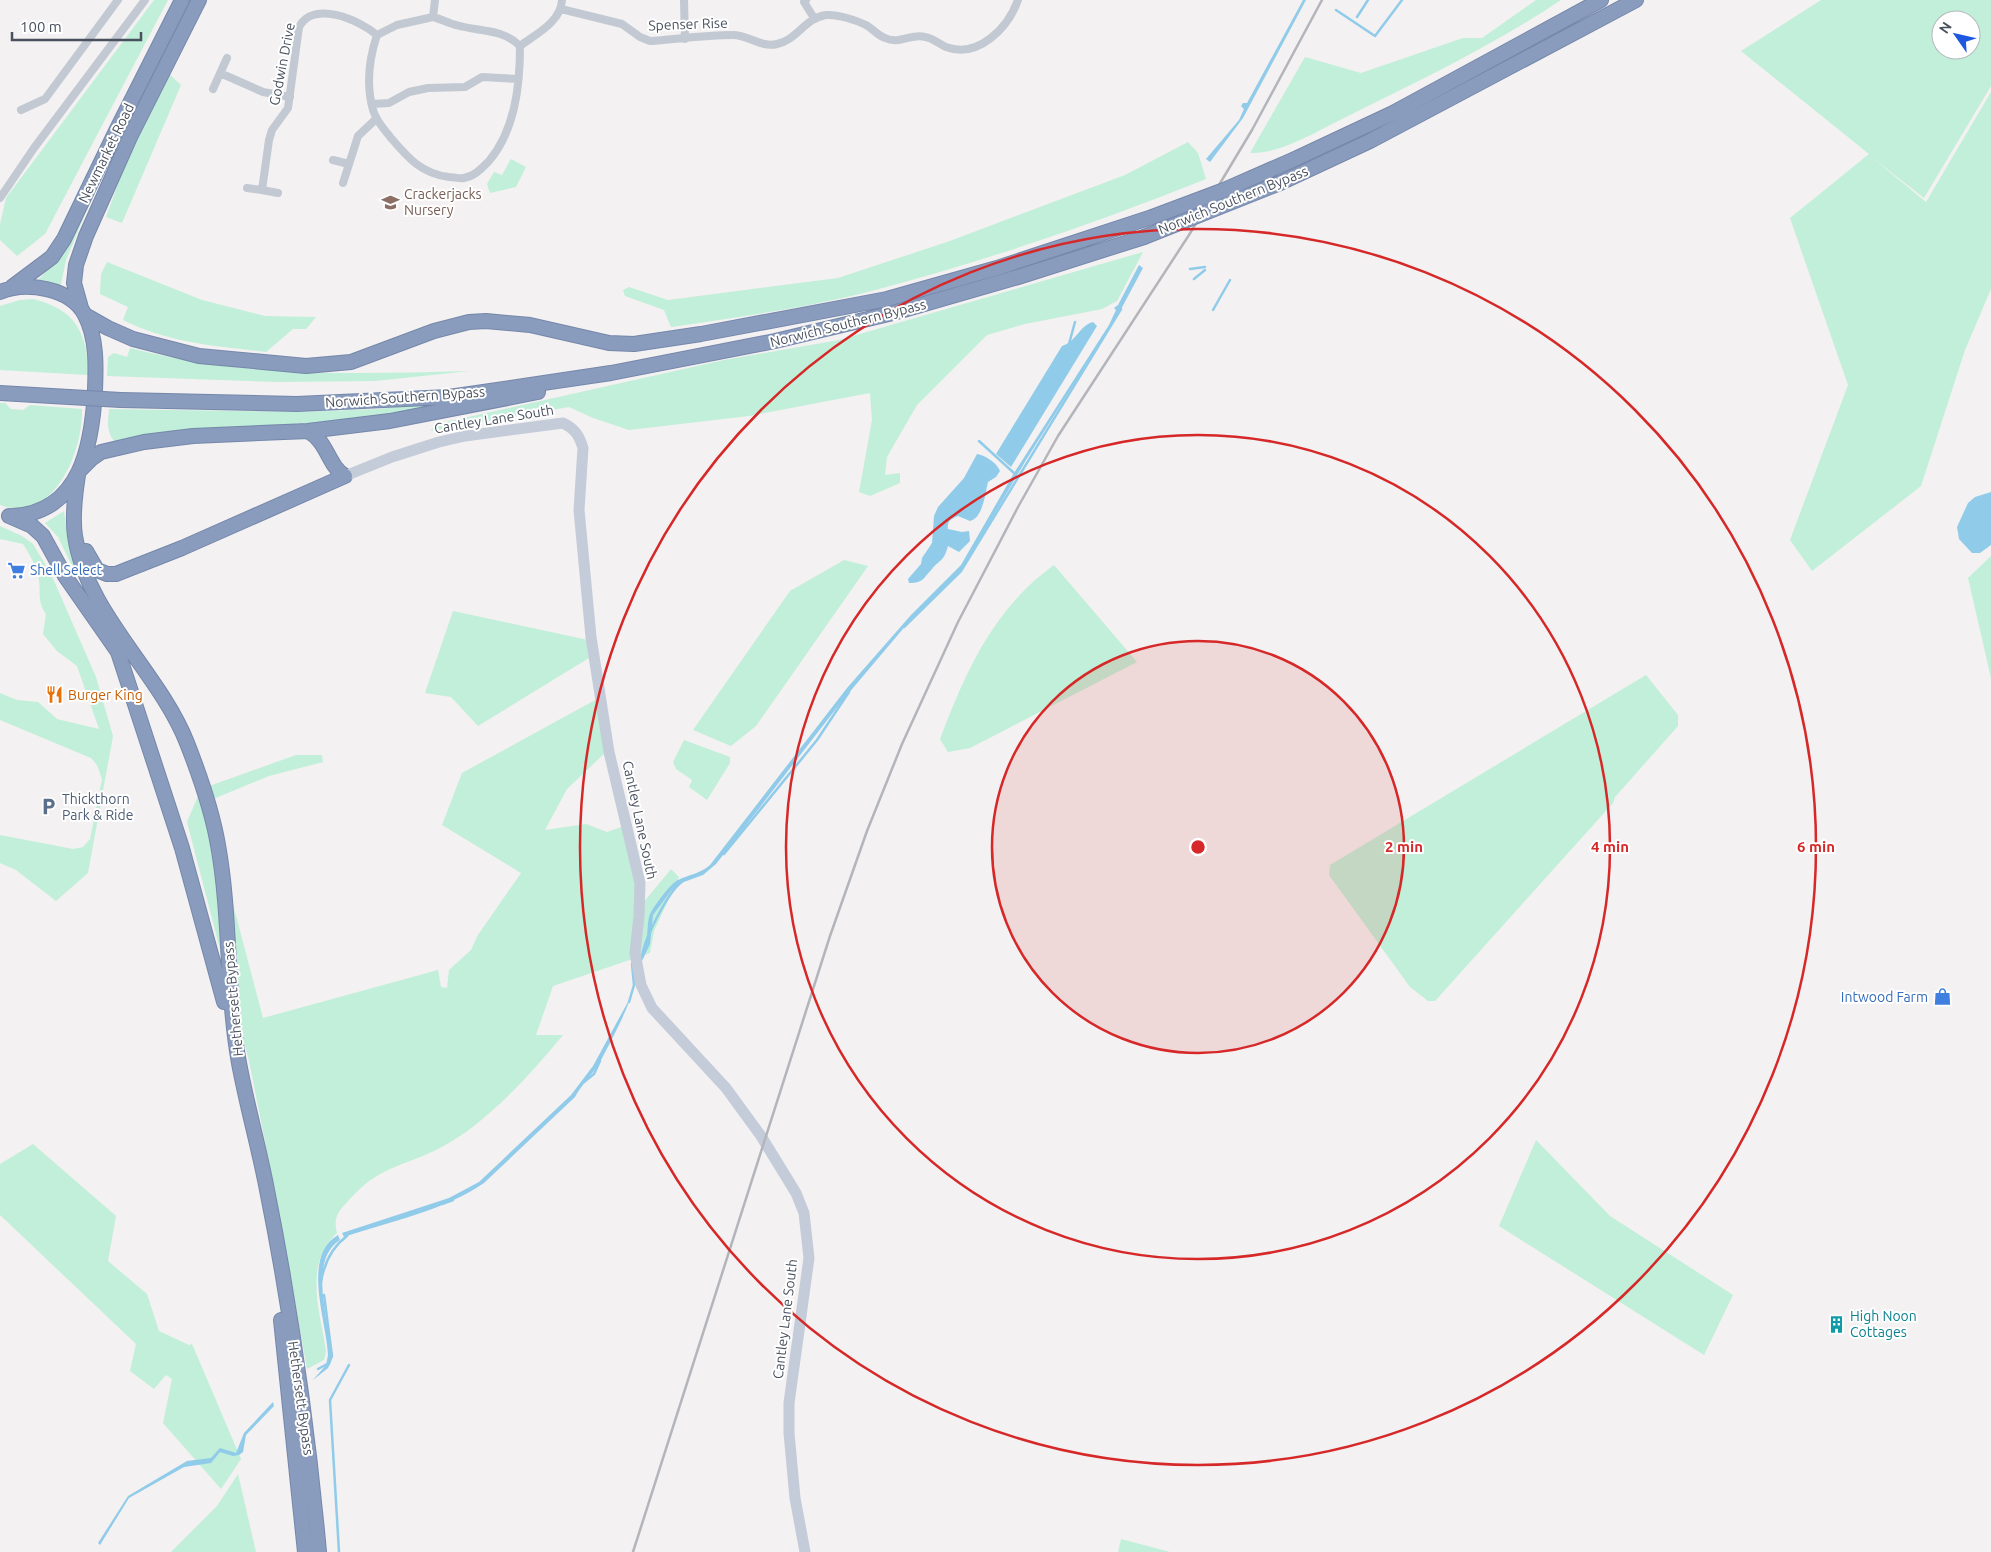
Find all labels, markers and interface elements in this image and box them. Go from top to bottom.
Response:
scale bar [12,10,141,42]
north arrow [1931,10,1981,60]
street label: Spenser Rise [648,15,728,33]
text: 100 m [20,18,62,35]
text: N [1936,19,1955,37]
street label: Godwin Drive [266,21,298,107]
street label: Newmarket Road [75,101,137,205]
street label: Norwich Southern Bypass [1156,163,1310,237]
place label: Crackerjacks Nursery [404,186,482,218]
school or university icon: Crackerjacks Nursery [380,192,400,212]
street label: Norwich Southern Bypass [768,296,928,350]
street label: Norwich Southern Bypass [325,383,485,411]
street label: Cantley Lane South [433,402,555,436]
supermarket icon: Shell Select [6,560,26,580]
place label: Shell Select [30,562,103,578]
restaurant icon: Burger King [44,685,64,705]
place label: Burger King [68,687,143,703]
street label: Cantley Lane South [620,759,660,881]
place label: Thickthorn Park & Ride [62,791,133,823]
parking icon: Thickthorn Park & Ride [38,797,58,817]
centre of rings [1189,838,1207,856]
text: 2 min [1385,838,1423,855]
text: 4 min [1591,838,1629,855]
text: 6 min [1797,838,1835,855]
street label: Hethersett Bypass [220,941,246,1057]
shop icon: Intwood Farm [1932,987,1952,1007]
place label: Intwood Farm [1841,989,1928,1005]
street label: Cantley Lane South [770,1258,800,1380]
place label: High Noon Cottages [1850,1308,1917,1340]
building icon: High Noon Cottages [1826,1314,1846,1334]
street label: Hethersett Bypass [285,1340,317,1456]

